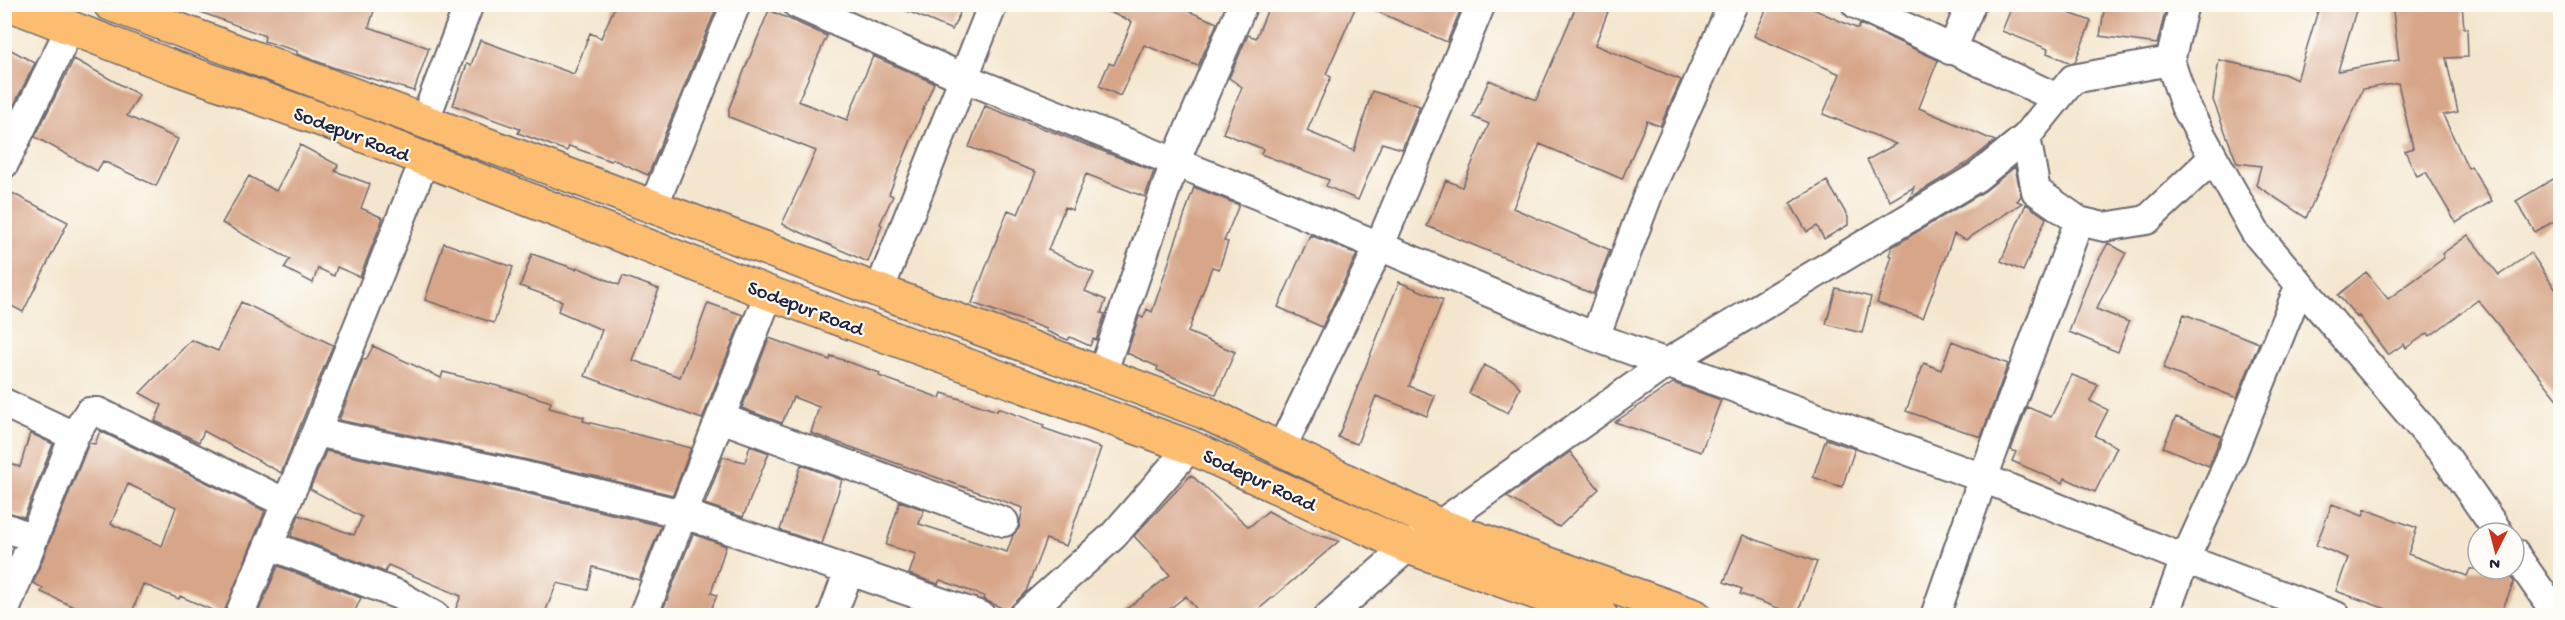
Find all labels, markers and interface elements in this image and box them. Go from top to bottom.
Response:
street label: Sodepur Road [289,103,414,170]
street label: Sodepur Road [743,277,868,344]
street label: Sodepur Road [1198,445,1321,520]
north arrow [2466,521,2526,581]
text: N [2488,552,2501,572]

